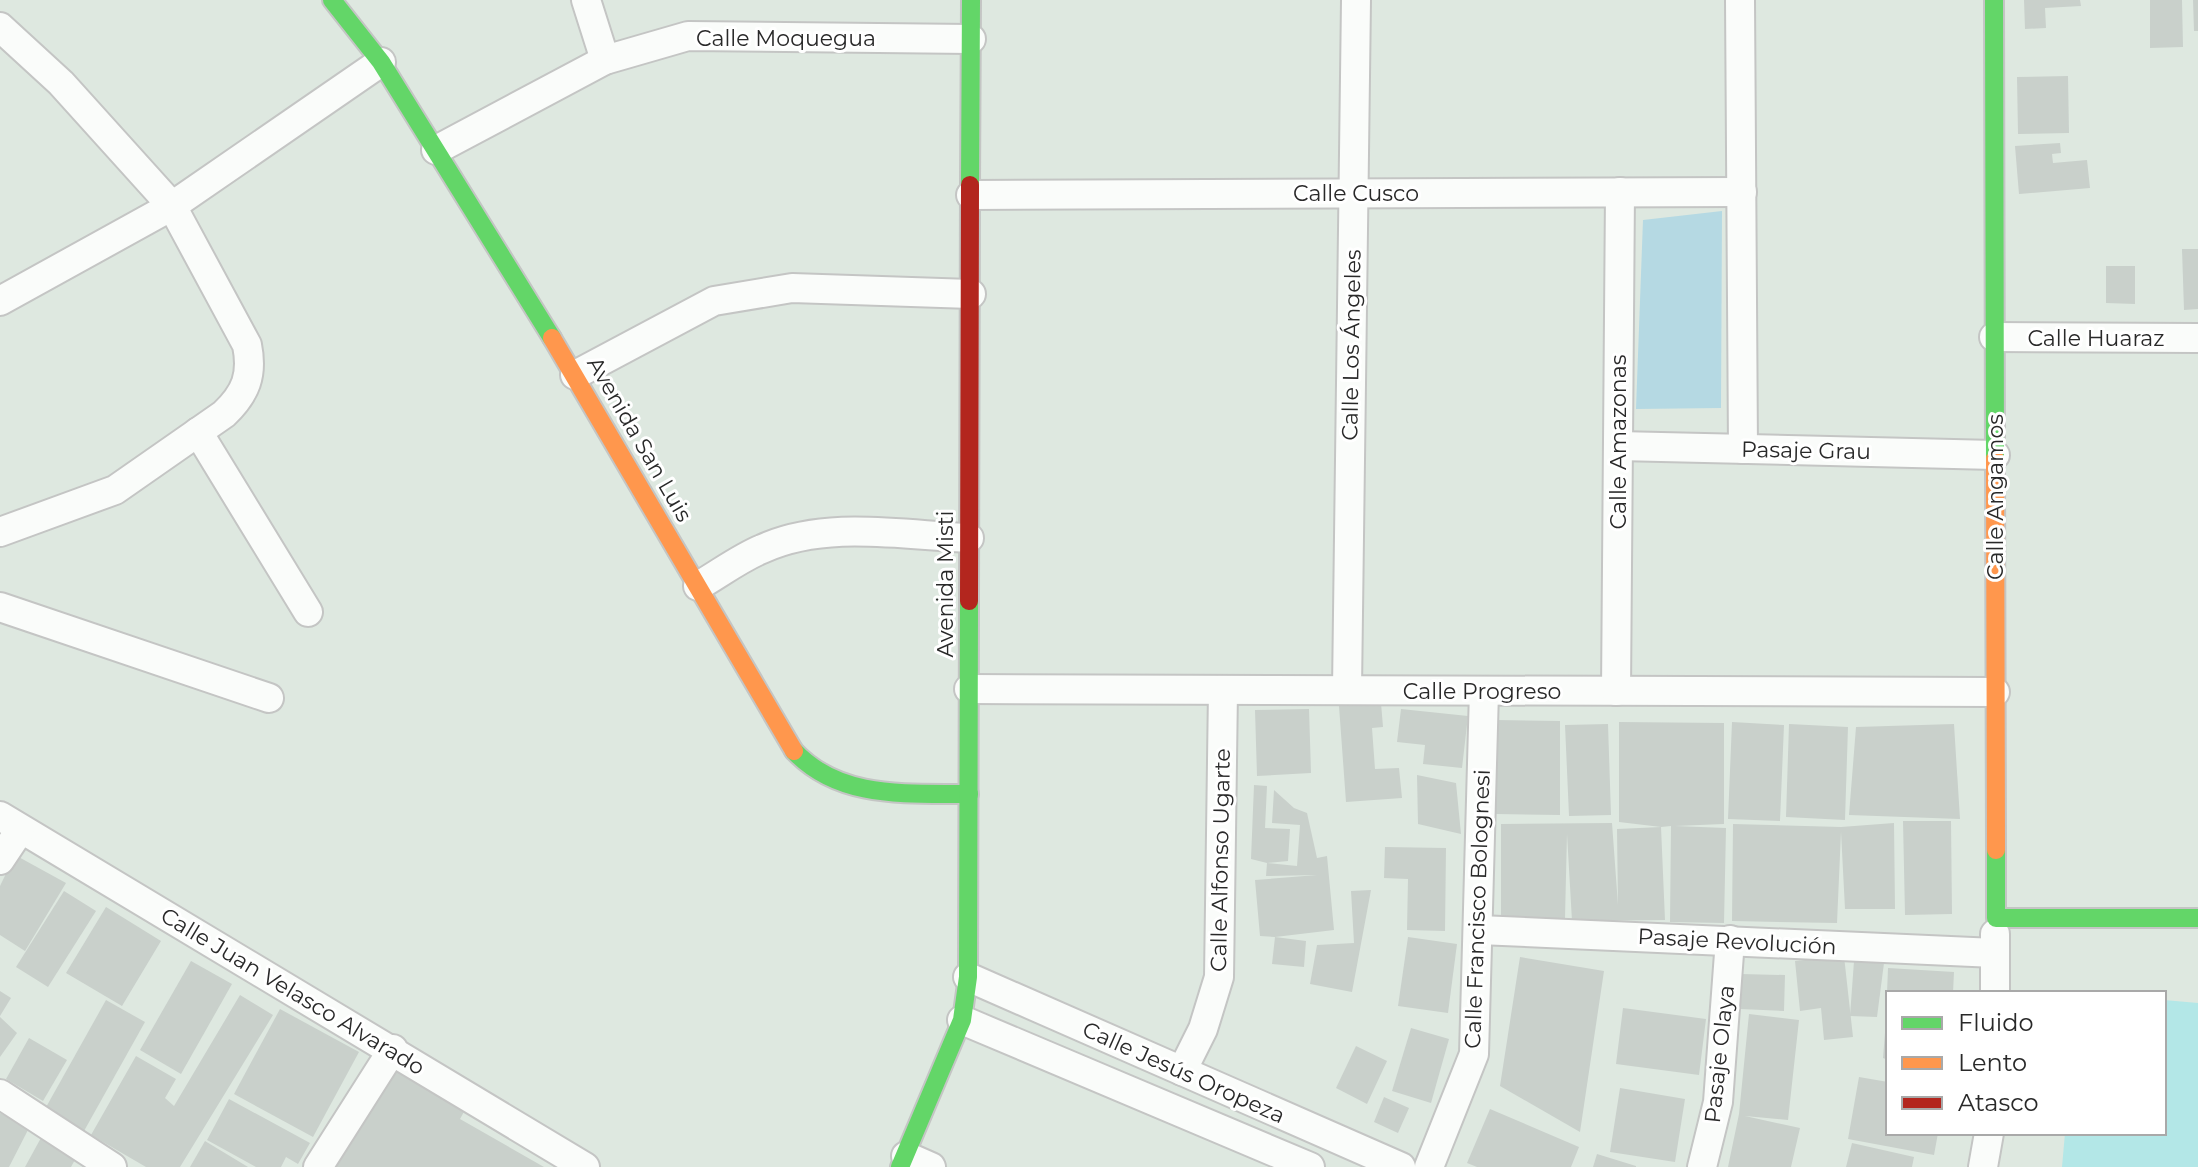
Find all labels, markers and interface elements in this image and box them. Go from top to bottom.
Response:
street label: Calle Moquegua [696,25,876,52]
street label: Calle Cusco [1293,180,1419,207]
street label: Calle Los Ángeles [1336,249,1367,441]
street label: Calle Huaraz [2027,325,2165,352]
street label: Avenida San Luis [581,352,698,527]
street label: Calle Amazonas [1605,354,1632,529]
street label: Calle Angamos [1982,414,2009,580]
street label: Pasaje Grau [1741,436,1871,465]
street label: Avenida Misti [932,510,959,658]
street label: Calle Progreso [1403,678,1561,705]
street label: Calle Alfonso Ugarte [1205,748,1236,972]
street label: Calle Francisco Bolognesi [1459,769,1496,1049]
street label: Calle Juan Velasco Alvarado [156,902,430,1081]
street label: Pasaje Revolución [1637,923,1837,960]
street label: Pasaje Olaya [1699,984,1740,1124]
legend [1886,991,2166,1135]
text: Fluido [1958,1008,2034,1037]
street label: Calle Jesús Oropeza [1078,1016,1289,1129]
text: Lento [1958,1048,2027,1077]
text: Atasco [1958,1088,2039,1117]

